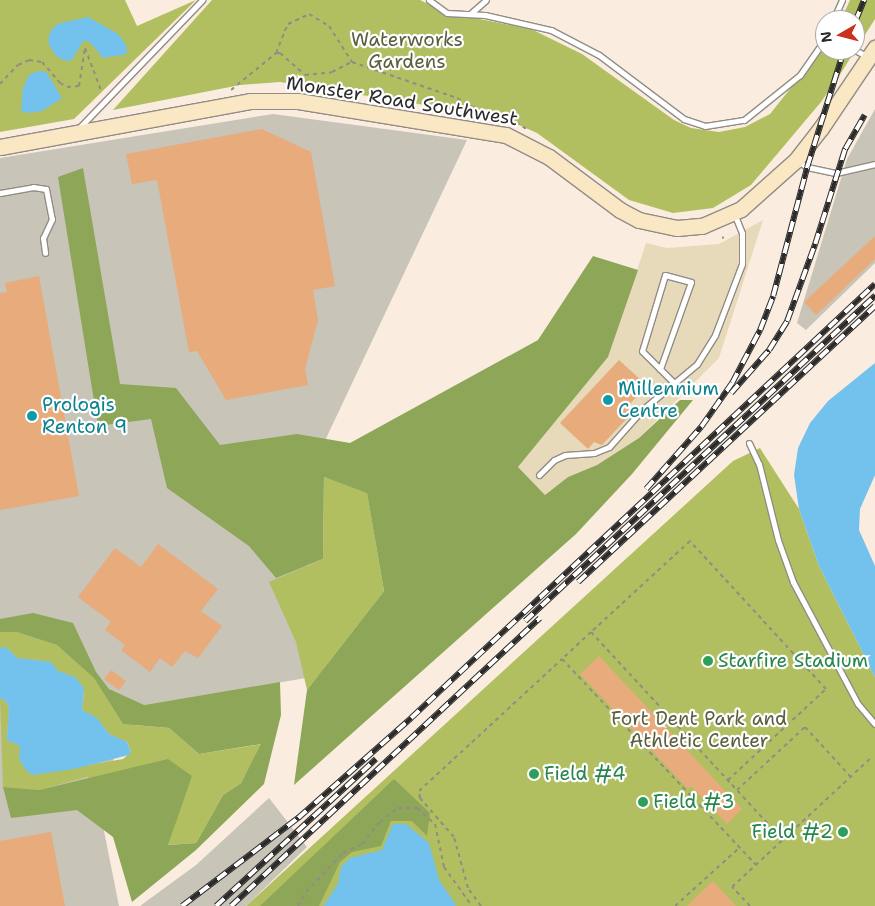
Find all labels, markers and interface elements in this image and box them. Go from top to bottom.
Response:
north arrow [815,10,865,60]
park label: Waterworks Gardens [351,29,463,73]
text: N [816,30,836,44]
street label: Monster Road Southwest [285,71,519,131]
place label: Millennium Centre [618,378,719,422]
place label: Prologis Renton 9 [42,394,127,438]
marker: Millennium Centre [602,394,614,406]
marker: Prologis Renton 9 [26,410,38,422]
place label: Starfire Stadium [718,650,868,672]
marker: Starfire Stadium [702,655,714,667]
park label: Fort Dent Park and Athletic Center [611,708,787,752]
place label: Field #4 [544,763,625,785]
marker: Field #4 [528,768,540,780]
place label: Field #3 [653,791,734,813]
marker: Field #3 [637,796,649,808]
place label: Field #2 [752,821,833,843]
marker: Field #2 [837,826,849,838]

